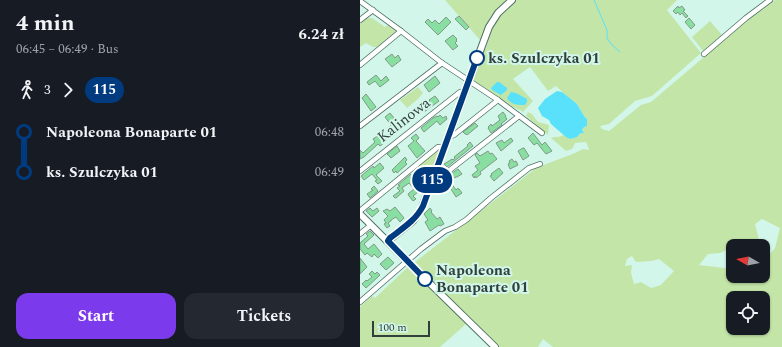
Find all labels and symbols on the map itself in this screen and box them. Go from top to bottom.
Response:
place label: ks. Szulczyka 01 [488,47,600,70]
marker: ks. Szulczyka 01 [469,50,485,66]
street label: Kalinowa [372,91,436,148]
line badge: 115 [409,167,455,193]
north arrow [726,239,770,283]
place label: Napoleona Bonaparte 01 [436,259,529,299]
marker: Napoleona Bonaparte 01 [417,271,433,287]
scale bar [372,319,430,338]

